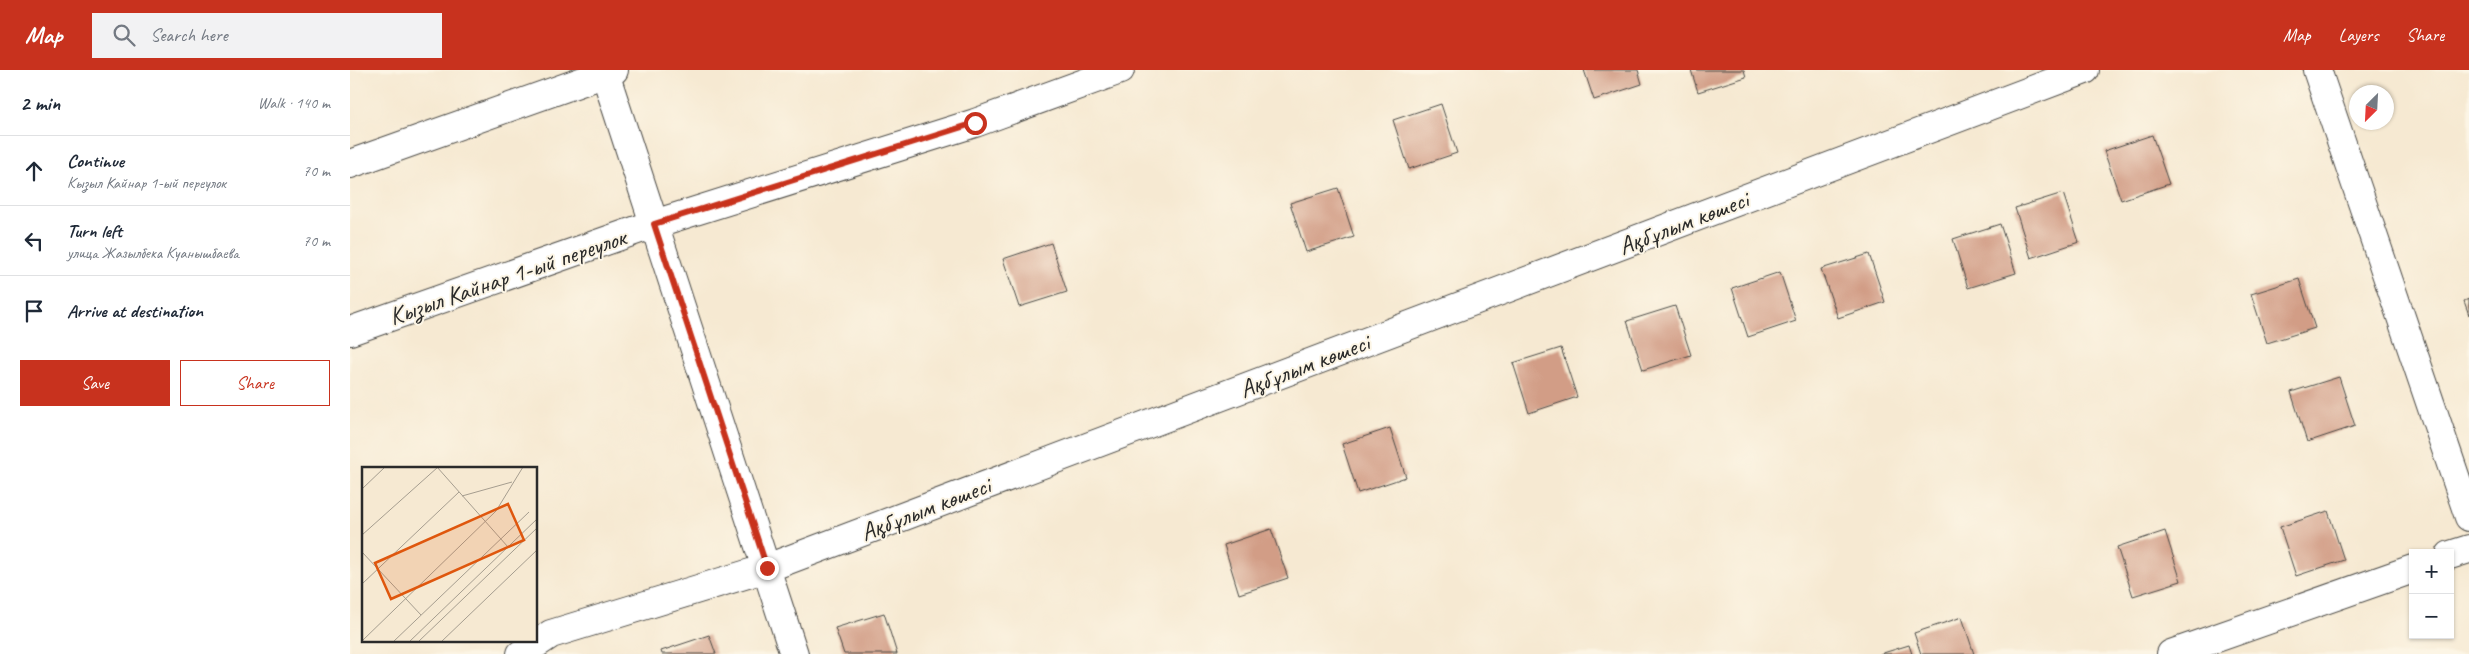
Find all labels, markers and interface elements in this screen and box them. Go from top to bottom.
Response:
search box [92,13,442,58]
text: Map [25,20,62,50]
icon: search [110,21,138,49]
text: Search here [150,23,228,47]
text: Map [2283,24,2311,46]
text: Layers [2339,24,2378,46]
text: Share [2406,24,2444,46]
north arrow [2349,85,2394,130]
text: 2 min [20,90,60,116]
text: Walk · 140 m [258,93,330,113]
route start [964,112,987,135]
text: Continue [67,149,124,173]
icon: ahead [20,157,48,185]
text: 70 m [303,161,330,181]
text: Кызыл Кайнар 1-ый переулок [67,173,226,193]
street label: Ақбұлым көшесі [1614,182,1756,262]
text: Turn left [67,219,122,243]
street label: Кызыл Кайнар 1-ый переулок [385,220,633,333]
icon: left [20,227,48,255]
text: 70 m [303,231,330,251]
text: улица Жазылбека Куанышбаева [67,243,239,263]
icon: arrive [20,297,48,325]
text: Arrive at destination [67,299,203,323]
street label: Ақбұлым көшесі [1235,325,1377,405]
button: Save [20,360,170,406]
button: Share [180,360,330,406]
inset map [362,467,538,642]
street label: Ақбұлым көшесі [856,468,998,548]
map controls [2409,549,2454,639]
button: + [2409,549,2454,594]
route end [756,557,779,580]
button: − [2409,594,2454,639]

